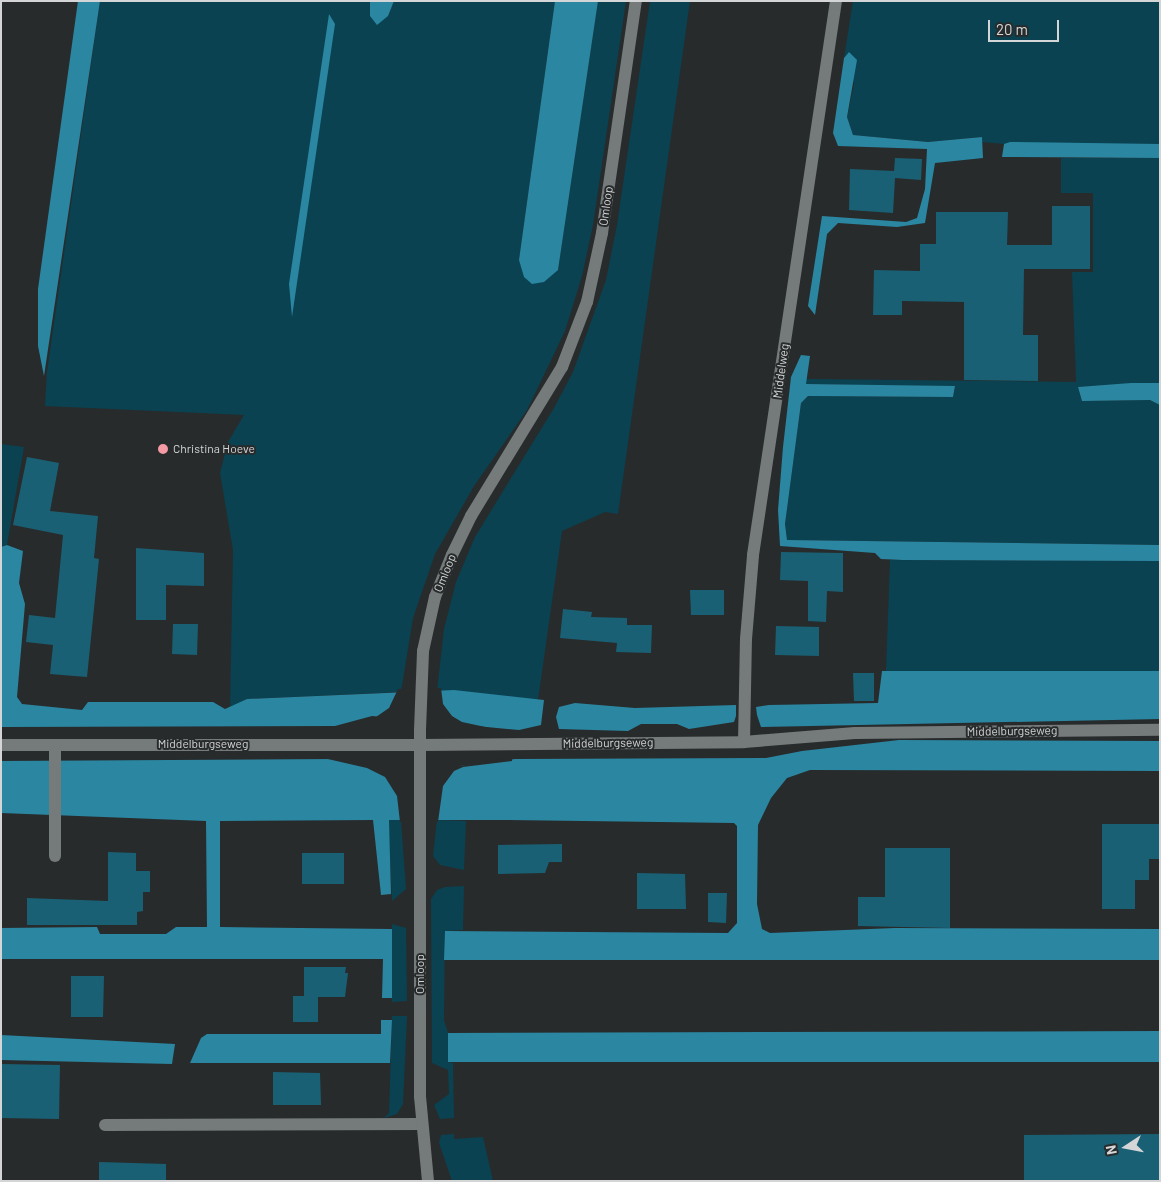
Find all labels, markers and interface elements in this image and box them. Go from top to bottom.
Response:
scale bar [991,10,1062,42]
text: 20 m [996,20,1028,38]
street label: Omloop [596,185,616,227]
street label: Middelweg [770,343,792,399]
place label: Christina Hoeve [173,442,255,456]
marker: Christina Hoeve [157,443,169,455]
street label: Omloop [431,552,459,594]
street label: Middelburgseweg [967,723,1057,739]
street label: Middelburgseweg [563,735,653,751]
street label: Middelburgseweg [158,737,248,751]
street label: Omloop [413,954,427,994]
north arrow [1101,1122,1151,1172]
text: N [1102,1144,1120,1156]

